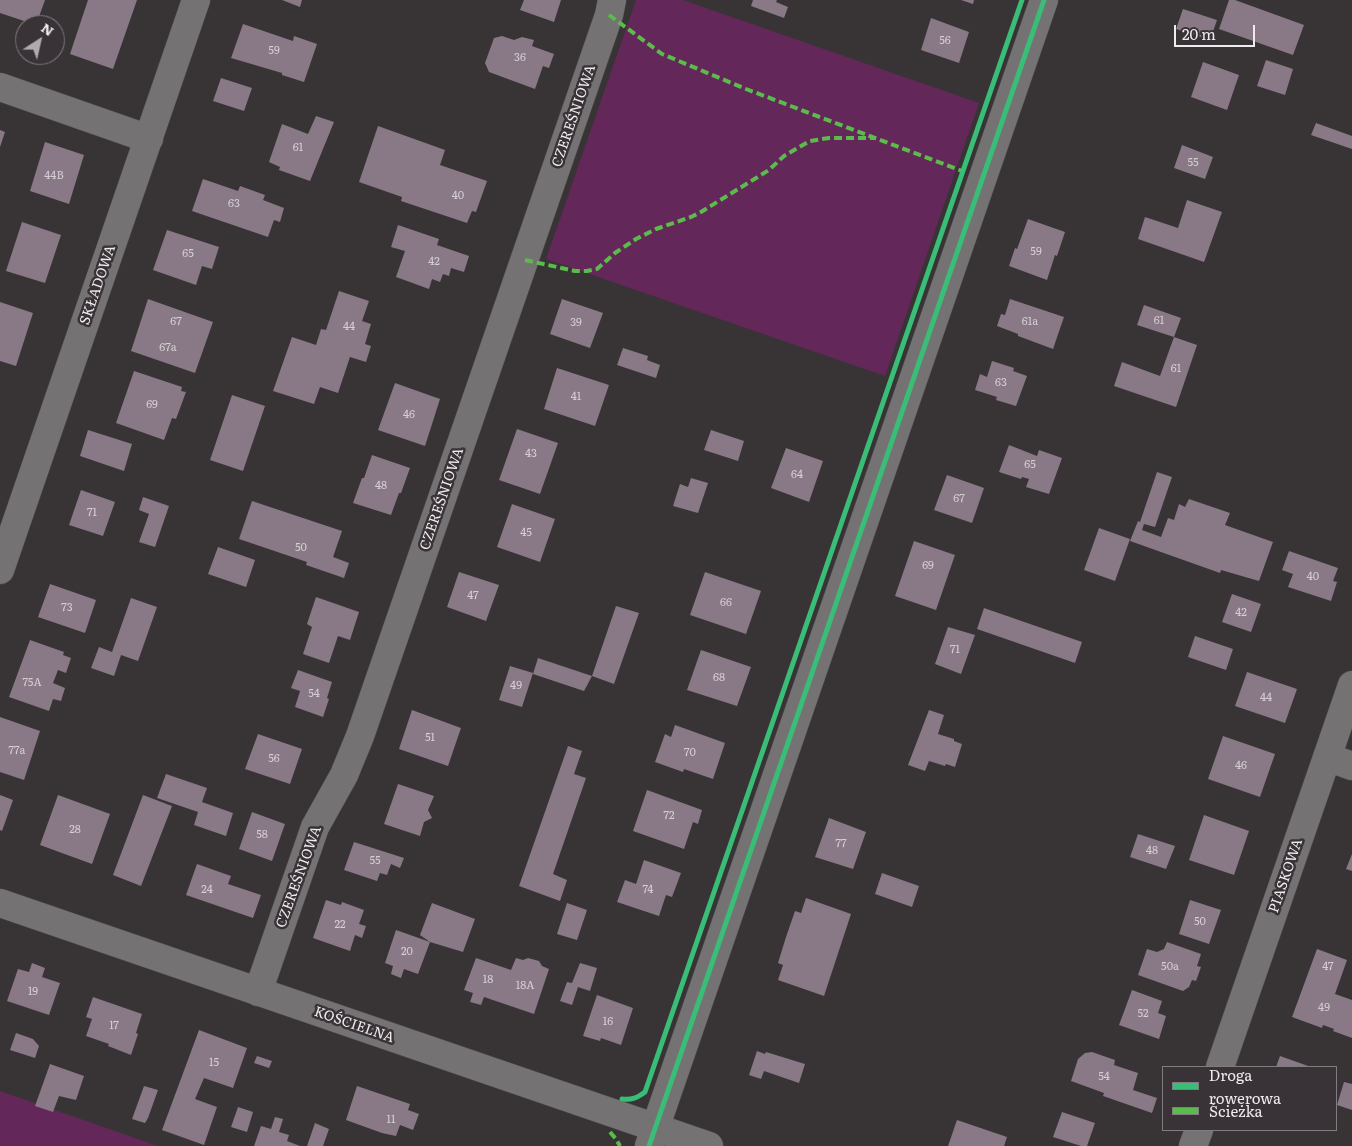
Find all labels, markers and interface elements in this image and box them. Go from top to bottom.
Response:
north arrow [15,15,65,65]
scale bar [1177,15,1258,47]
text: N [37,17,59,40]
text: 20 m [1182,22,1216,45]
house number: 56 [939,34,951,48]
house number: 59 [268,44,280,58]
house number: 36 [514,51,526,65]
street label: CZEREŚNIOWA [549,63,599,169]
house number: 61 [293,141,303,155]
house number: 55 [1187,156,1199,170]
house number: 44B [44,169,64,183]
house number: 40 [452,189,464,203]
house number: 63 [228,197,240,211]
street label: SKŁADOWA [77,243,119,327]
house number: 59 [1030,245,1042,259]
house number: 65 [182,247,194,261]
house number: 42 [428,255,440,269]
house number: 61 [1154,314,1164,328]
house number: 67 [170,315,182,329]
house number: 61a [1022,315,1038,329]
house number: 39 [570,316,582,330]
house number: 44 [343,320,355,334]
house number: 67a [159,341,177,355]
house number: 61 [1171,362,1181,376]
house number: 63 [995,376,1007,390]
house number: 41 [571,390,581,404]
house number: 69 [146,398,158,412]
house number: 46 [403,408,415,422]
street label: CZEREŚNIOWA [417,446,467,552]
house number: 43 [525,447,537,461]
house number: 65 [1024,458,1036,472]
house number: 64 [791,468,803,482]
house number: 48 [375,479,387,493]
house number: 67 [953,492,965,506]
house number: 71 [87,506,97,520]
house number: 45 [520,526,532,540]
house number: 50 [295,541,307,555]
house number: 69 [922,559,934,573]
house number: 40 [1307,570,1319,584]
house number: 47 [467,589,479,603]
house number: 66 [720,596,732,610]
house number: 73 [61,601,73,615]
house number: 42 [1235,606,1247,620]
house number: 71 [950,643,960,657]
house number: 68 [713,671,725,685]
house number: 75A [23,676,41,690]
house number: 49 [510,679,522,693]
house number: 54 [308,687,320,701]
house number: 44 [1260,691,1272,705]
house number: 51 [425,731,435,745]
house number: 77a [8,744,26,758]
house number: 70 [684,746,696,760]
house number: 56 [268,752,280,766]
house number: 46 [1235,759,1247,773]
house number: 72 [663,809,675,823]
house number: 28 [69,823,81,837]
street label: CZEREŚNIOWA [273,824,325,930]
house number: 58 [256,828,268,842]
house number: 77 [835,837,847,851]
street label: PIASKOWA [1265,837,1307,915]
house number: 48 [1146,844,1158,858]
house number: 55 [369,854,381,868]
house number: 24 [201,883,213,897]
house number: 74 [643,883,653,897]
house number: 50 [1194,915,1206,929]
house number: 22 [334,918,346,932]
house number: 20 [401,945,413,959]
house number: 50a [1161,960,1179,974]
house number: 47 [1322,960,1334,974]
house number: 18 [483,973,493,987]
house number: 18A [516,979,534,993]
house number: 19 [28,985,38,999]
house number: 49 [1318,1001,1330,1015]
street label: KOŚCIELNA [312,1003,396,1047]
house number: 52 [1137,1007,1149,1021]
house number: 16 [603,1015,613,1029]
house number: 17 [109,1019,119,1033]
house number: 15 [209,1056,219,1070]
text: Droga rowerowa [1209,1063,1281,1109]
legend [1162,1066,1337,1131]
house number: 54 [1098,1070,1110,1084]
text: Ścieżka [1209,1099,1263,1122]
house number: 11 [387,1113,395,1127]

